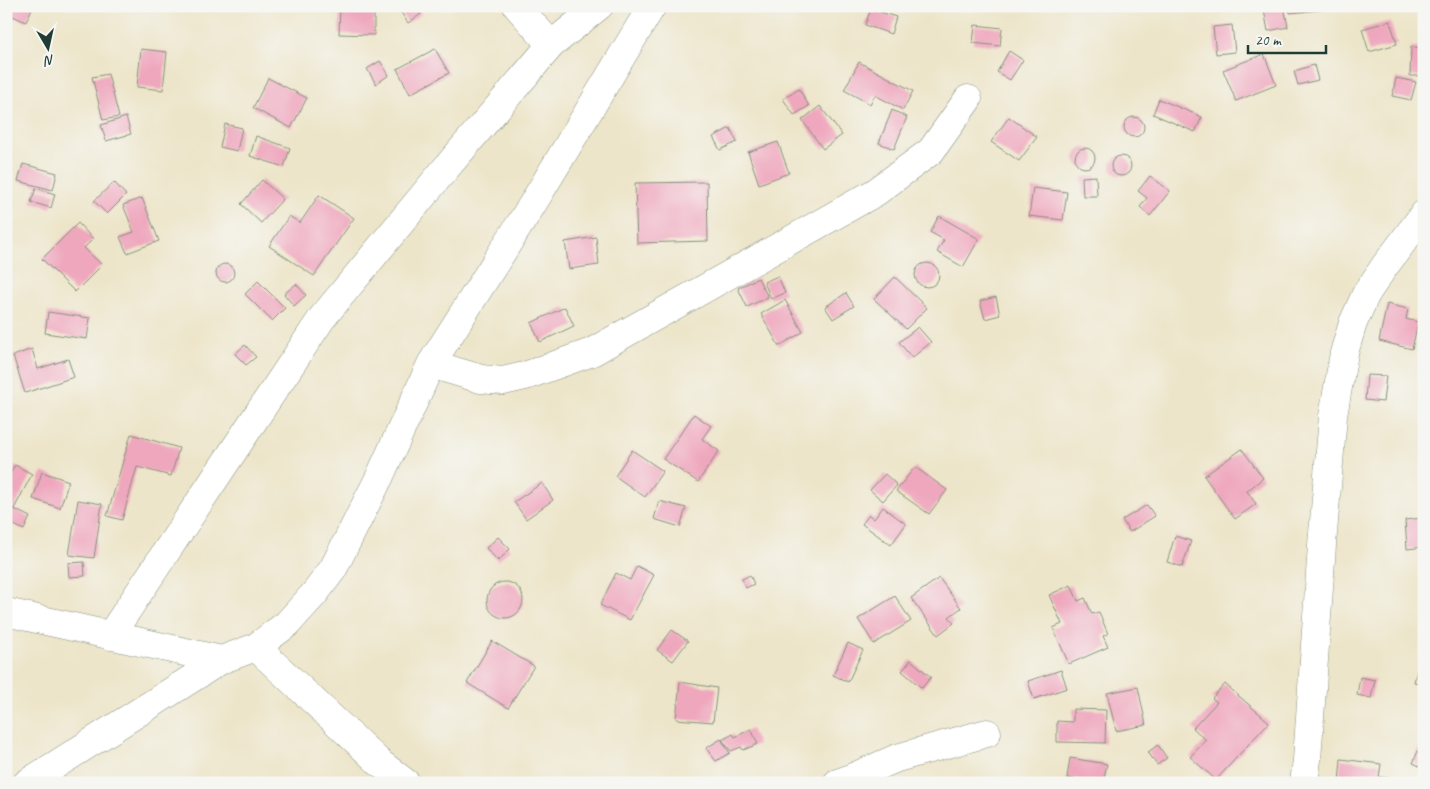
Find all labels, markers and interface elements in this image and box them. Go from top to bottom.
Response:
north arrow [22,22,72,72]
scale bar [1248,22,1325,54]
text: 20 m [1255,31,1282,50]
text: N [42,51,56,70]

